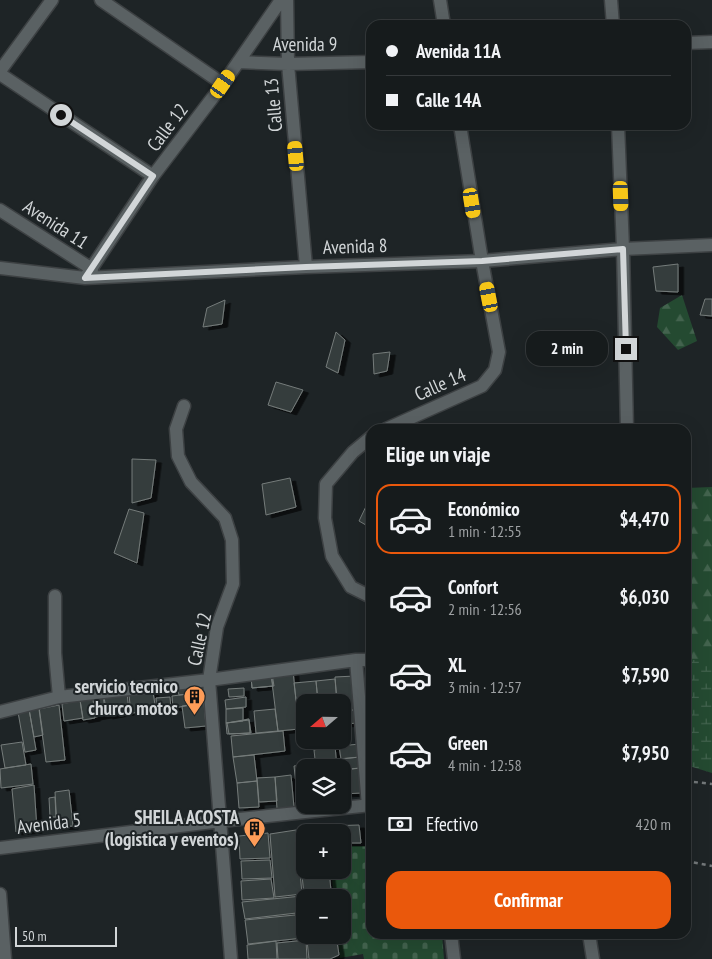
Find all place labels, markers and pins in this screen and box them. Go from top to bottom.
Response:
place label: servicio tecnico churco motos [75,674,178,720]
building icon: servicio tecnico churco motos [182,685,206,716]
place label: SHEILA ACOSTA (logistica y eventos) [105,805,239,851]
building icon: SHEILA ACOSTA (logistica y eventos) [243,816,267,847]

